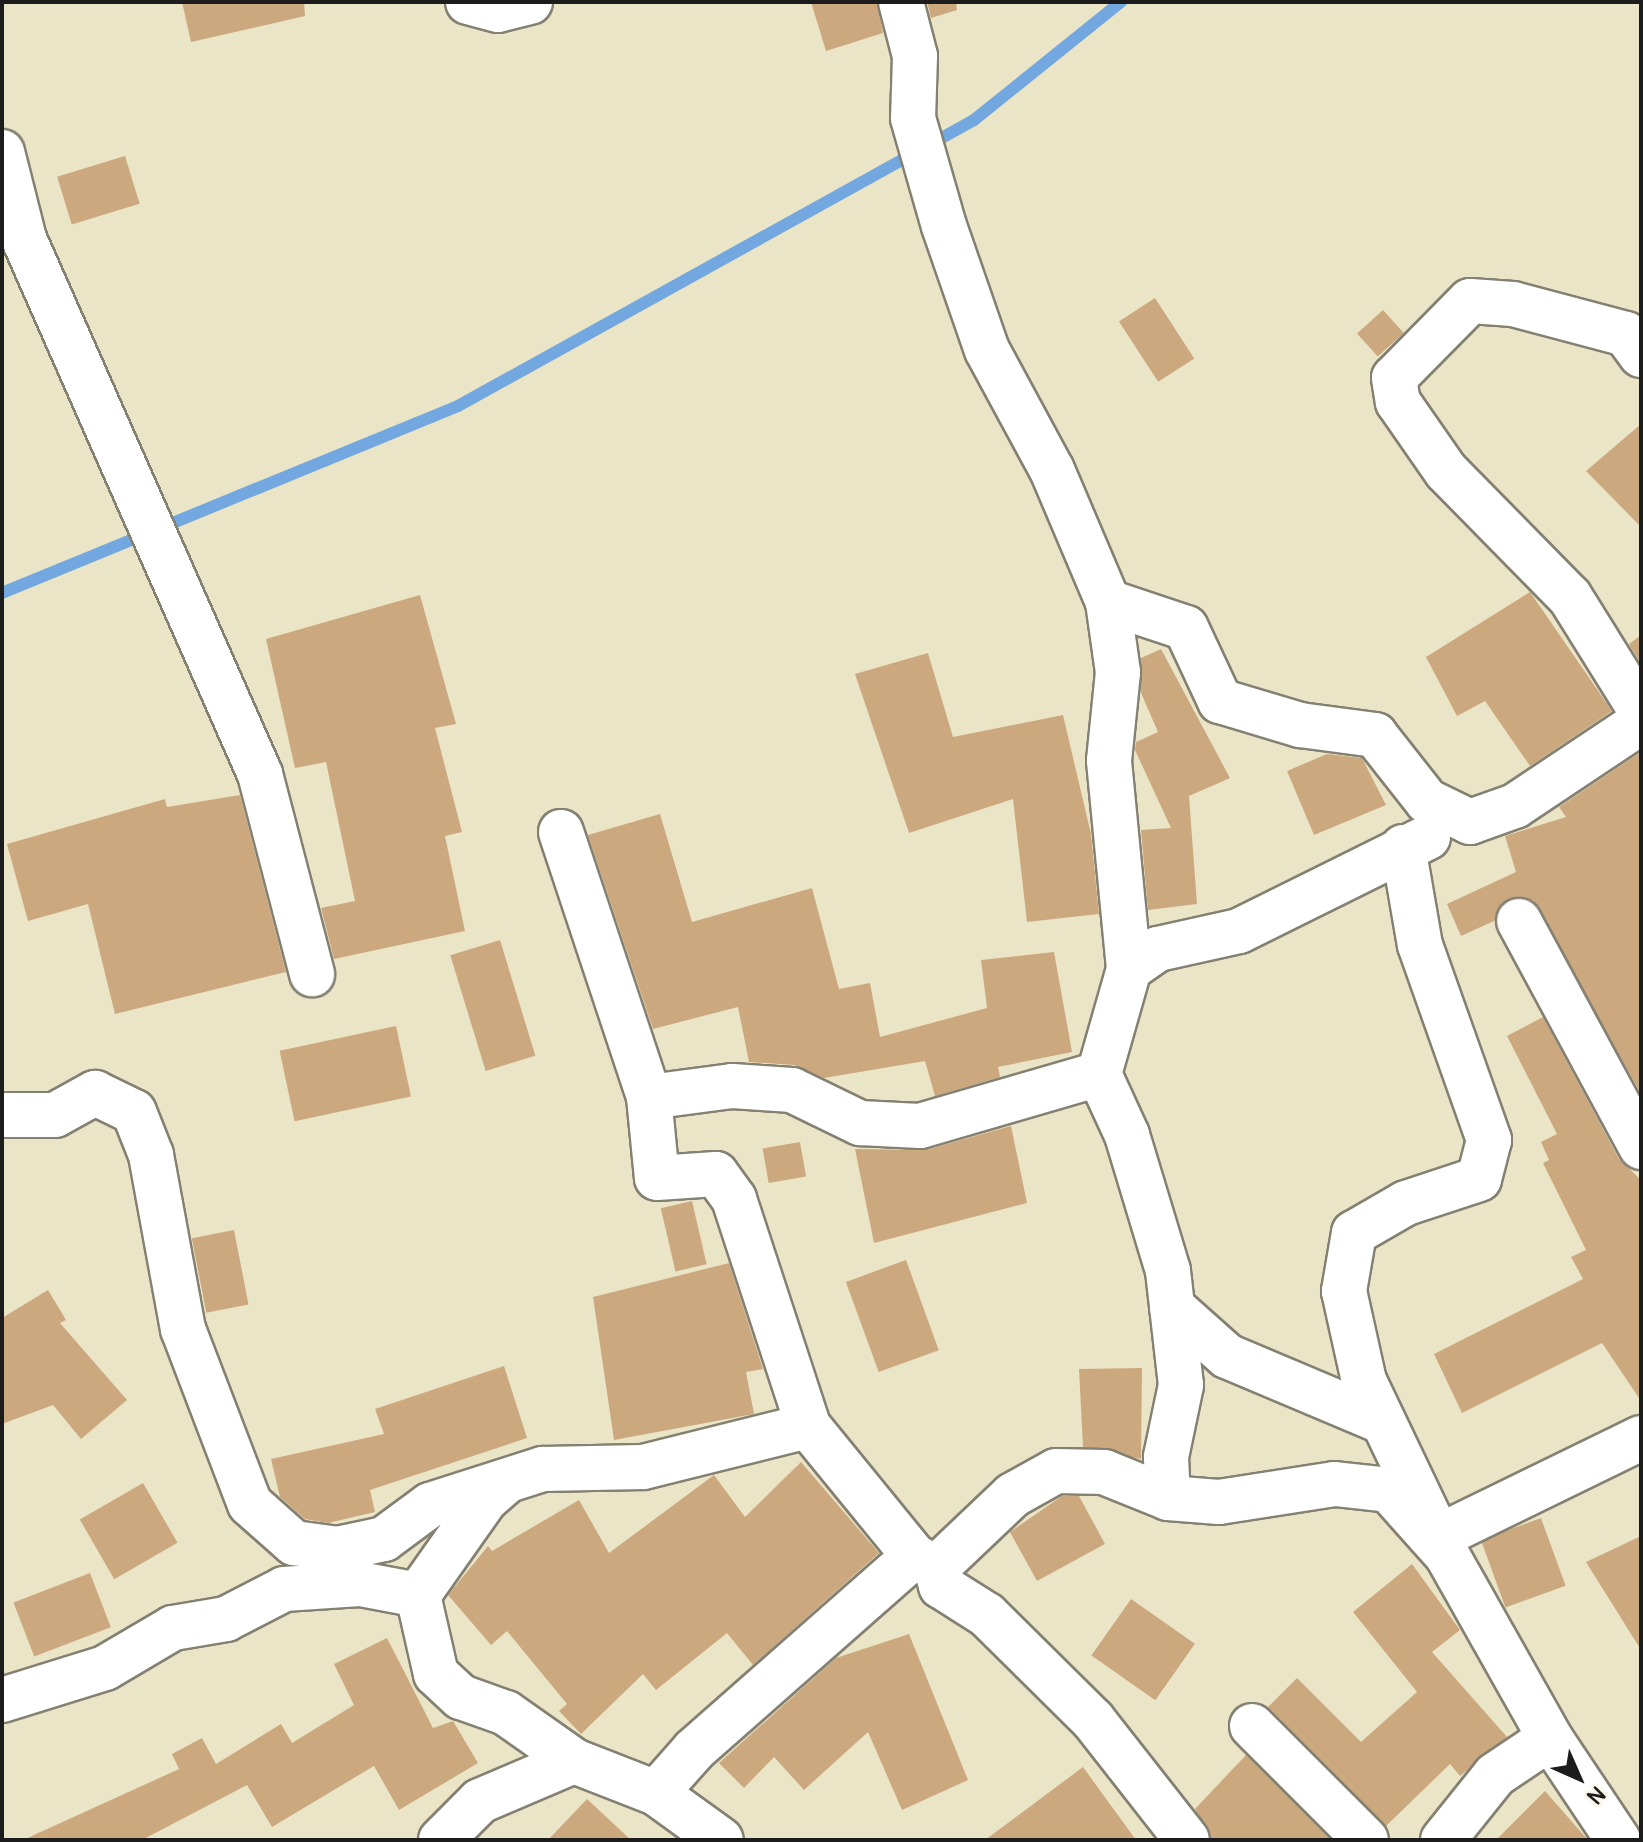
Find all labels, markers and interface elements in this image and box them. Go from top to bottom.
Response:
north arrow [1539,1738,1619,1818]
text: N [1581,1780,1611,1810]

